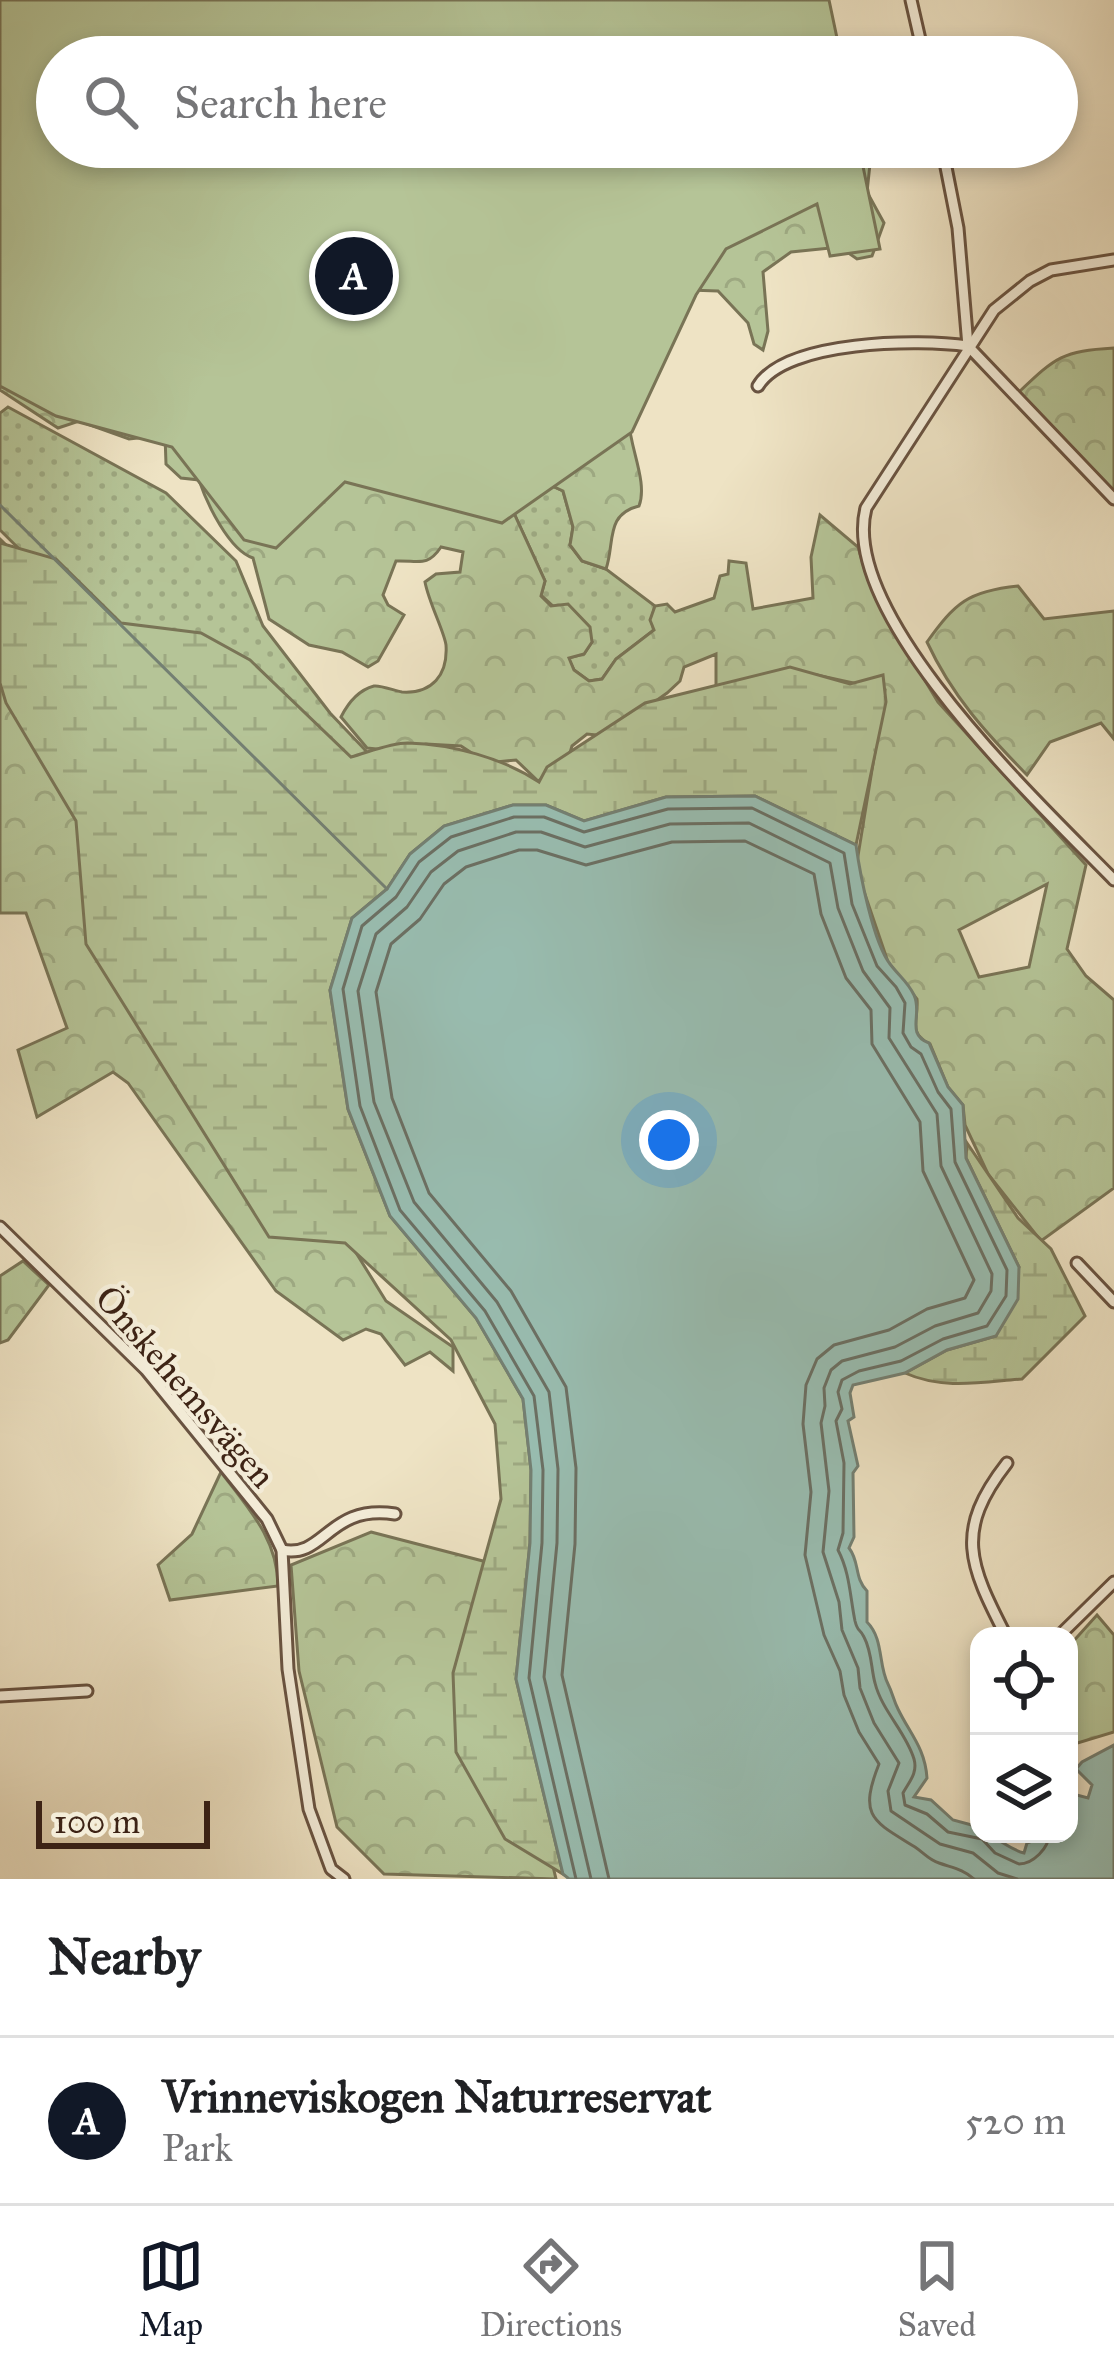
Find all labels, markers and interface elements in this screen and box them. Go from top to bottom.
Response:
search box [36,36,1078,168]
icon: search [78,69,144,135]
text: Search here [174,75,387,130]
pin: A [315,231,393,321]
your location [639,1110,699,1170]
street label: Önskehemsvägen [86,1277,285,1497]
map controls [970,1627,1078,1843]
button: locate [970,1627,1078,1735]
button: layers [970,1735,1078,1843]
scale bar [36,1795,210,1848]
text: 100 m [54,1802,140,1842]
text: Nearby [48,1926,200,1988]
text: Vrinneviskogen Naturreservat [162,2069,711,2124]
text: A [74,2097,100,2145]
text: 520 m [965,2097,1066,2145]
text: Park [162,2124,233,2172]
tab: Map [138,2233,204,2345]
tab: Directions [480,2233,622,2345]
tab: Saved [898,2233,976,2345]

